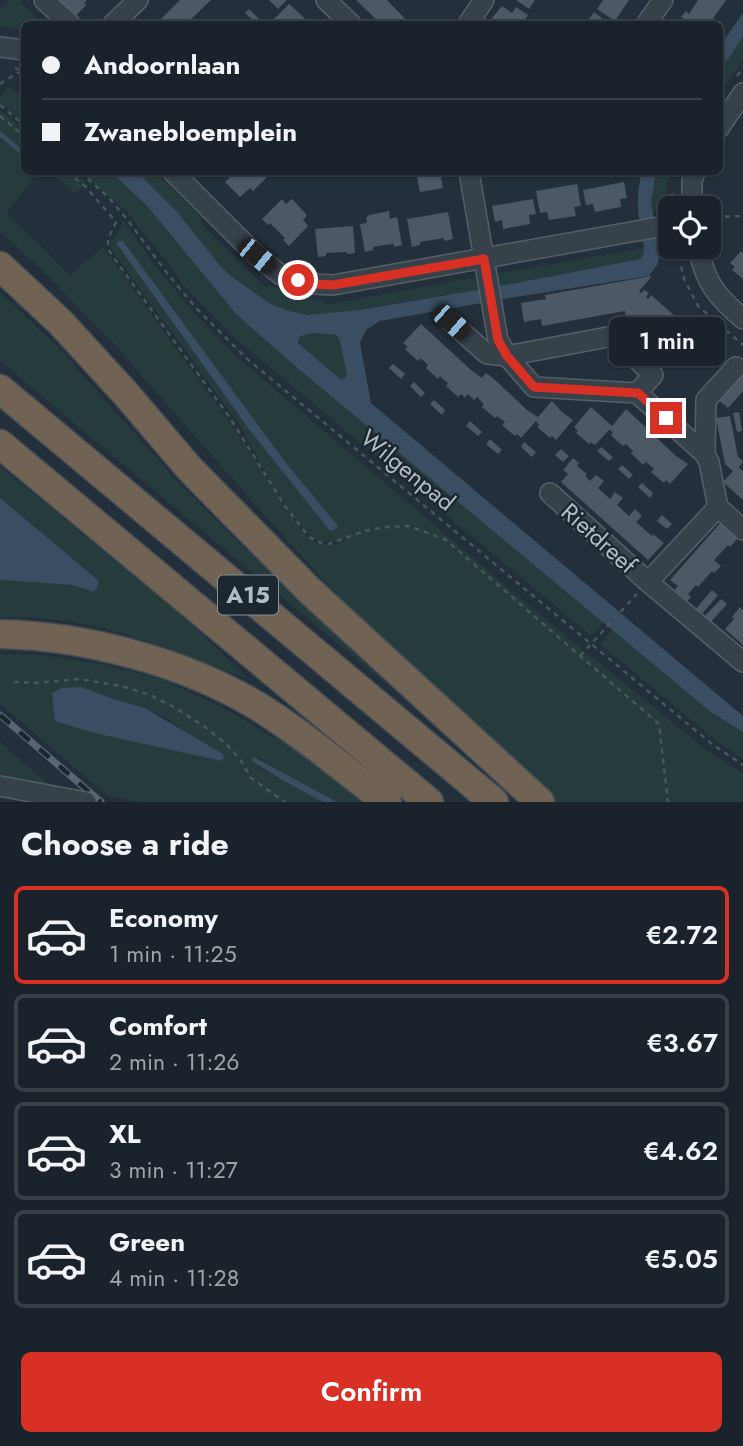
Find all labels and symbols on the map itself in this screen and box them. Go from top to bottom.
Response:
car [235,235,280,277]
route start [282,264,314,296]
car [429,300,474,344]
callout: 1 min [608,316,724,366]
route end [650,402,682,434]
street label: Wilgenpad [353,421,463,519]
street label: Rietdreef [554,495,645,582]
road number: A15 [218,576,278,614]

